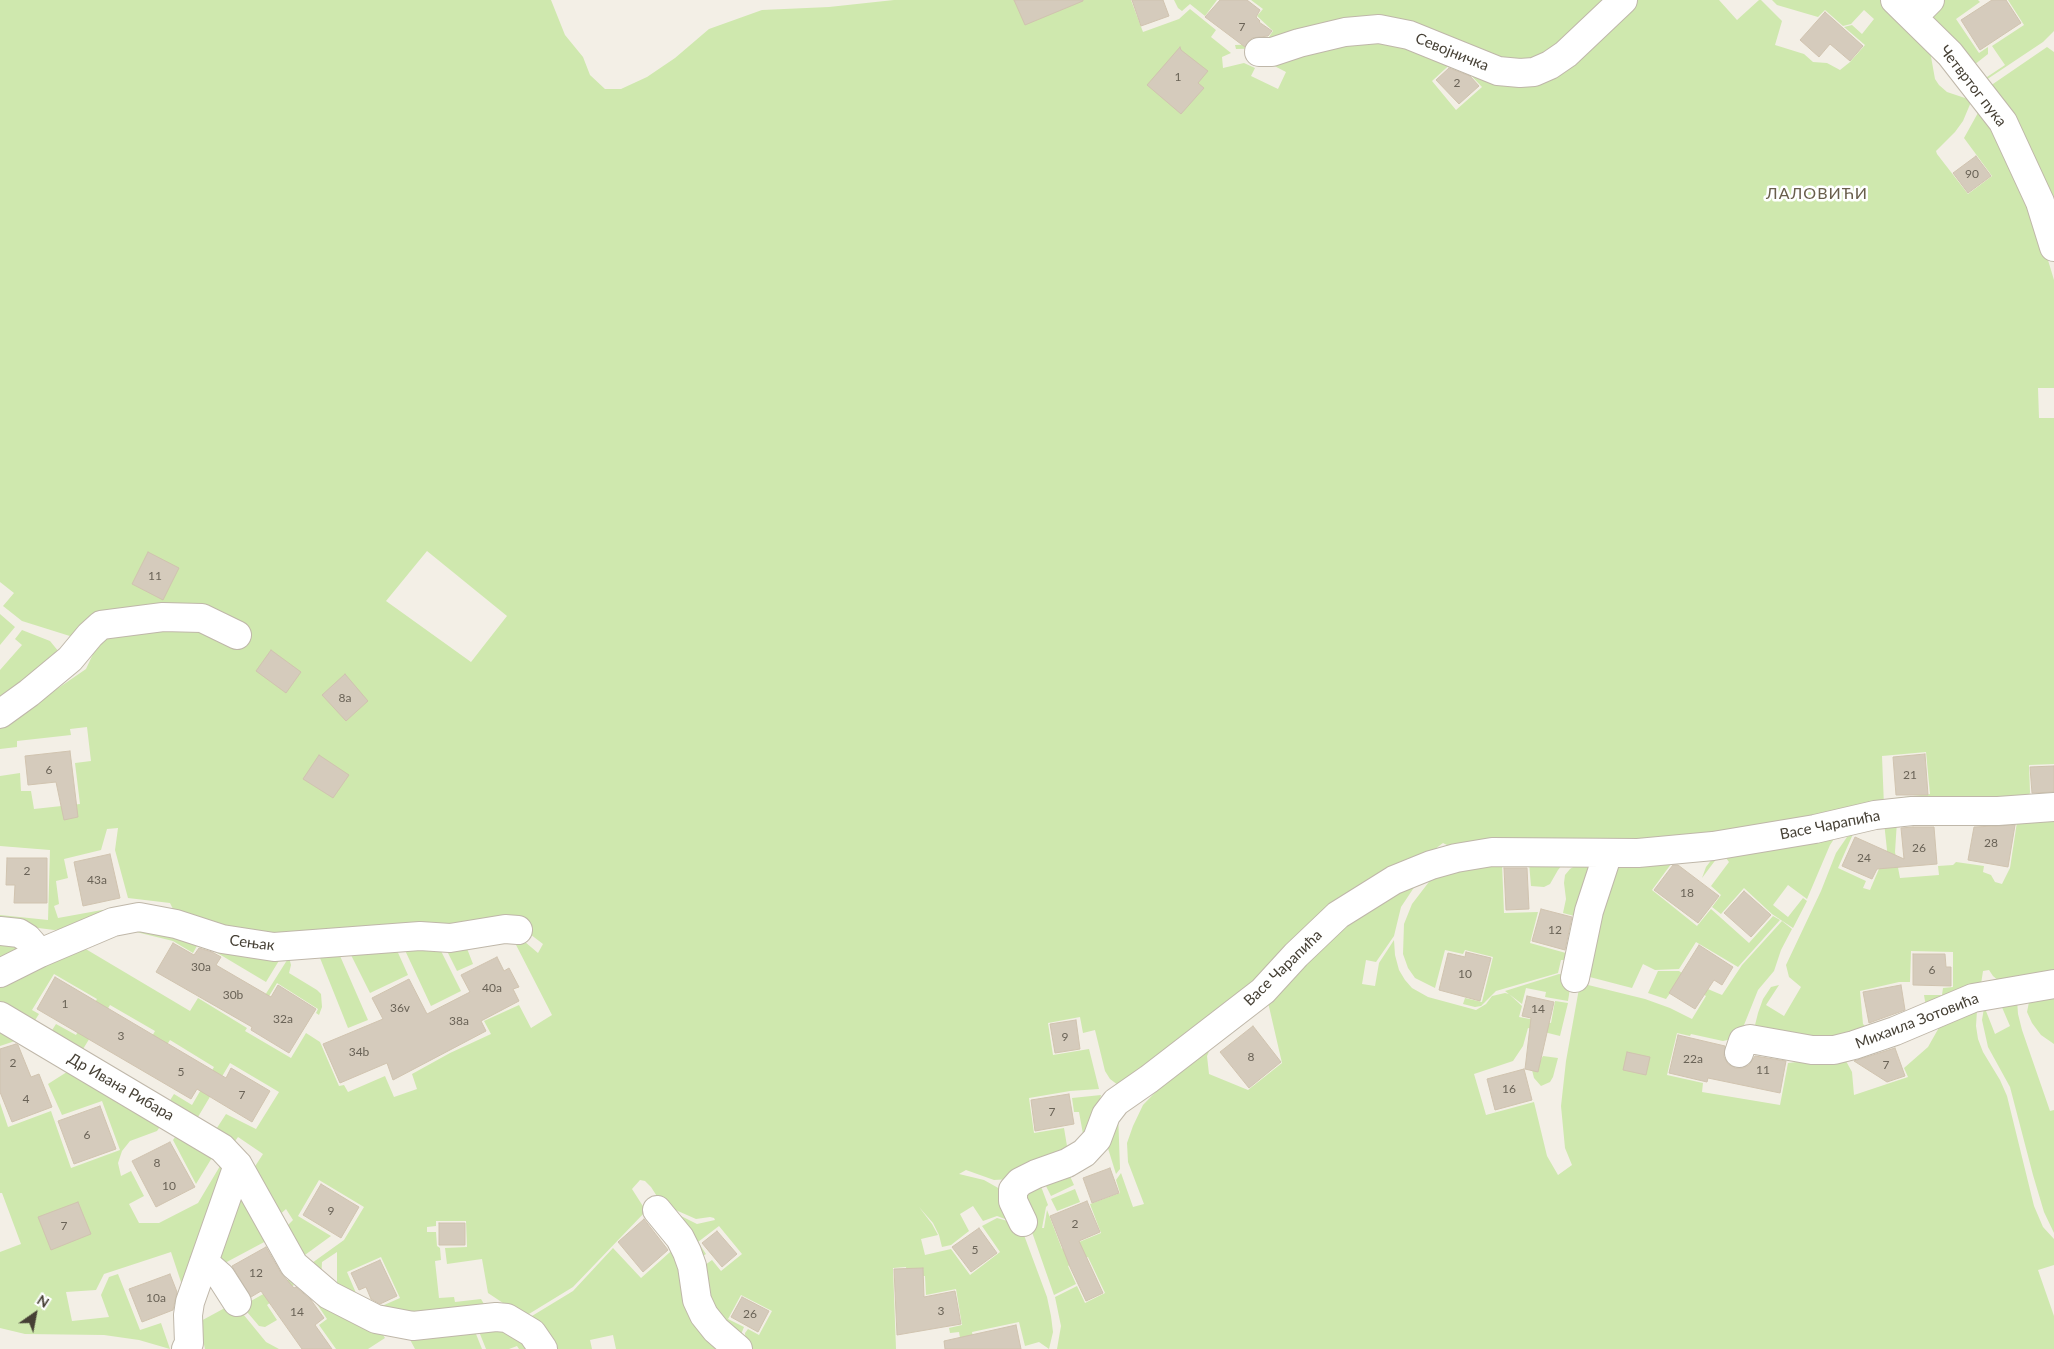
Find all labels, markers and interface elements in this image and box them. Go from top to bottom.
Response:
house number: 7 [1239,20,1245,34]
street label: Севојничка [1413,29,1491,75]
street label: Четвртог пука [1936,42,2010,130]
house number: 1 [1175,70,1181,84]
house number: 2 [1454,76,1460,90]
house number: 90 [1965,167,1979,181]
district label: ЛАЛОВИЋИ [1765,184,1869,204]
house number: 11 [148,569,162,583]
house number: 8a [339,691,351,705]
house number: 6 [46,763,52,777]
house number: 21 [1903,768,1917,782]
street label: Васе Чарапића [1778,806,1882,844]
house number: 28 [1984,836,1998,850]
house number: 26 [1912,841,1926,855]
house number: 24 [1857,851,1871,865]
house number: 2 [24,864,30,878]
house number: 43a [87,873,107,887]
house number: 18 [1680,886,1694,900]
house number: 12 [1548,923,1562,937]
street label: Васе Чарапића [1240,926,1326,1010]
street label: Сењак [228,931,276,955]
house number: 30a [191,960,211,974]
house number: 6 [1929,963,1935,977]
house number: 10 [1458,967,1472,981]
house number: 40a [482,981,502,995]
house number: 30b [223,988,243,1002]
street label: Михаила Зотовића [1853,989,1981,1053]
house number: 1 [62,997,68,1011]
house number: 36v [390,1001,410,1015]
house number: 14 [1531,1002,1545,1016]
house number: 32a [273,1012,293,1026]
house number: 38a [449,1014,469,1028]
house number: 3 [118,1029,124,1043]
house number: 9 [1062,1030,1068,1044]
house number: 34b [349,1045,369,1059]
street label: Др Ивана Рибара [65,1049,177,1125]
house number: 8 [1248,1050,1254,1064]
house number: 22a [1683,1052,1703,1066]
house number: 2 [10,1056,16,1070]
house number: 7 [1883,1058,1889,1072]
house number: 11 [1756,1063,1770,1077]
house number: 5 [178,1065,184,1079]
house number: 16 [1502,1082,1516,1096]
house number: 7 [239,1088,245,1102]
house number: 4 [23,1092,29,1106]
house number: 7 [1049,1105,1055,1119]
house number: 6 [84,1128,90,1142]
house number: 8 [154,1156,160,1170]
house number: 10 [162,1179,176,1193]
house number: 9 [328,1204,334,1218]
house number: 2 [1072,1217,1078,1231]
house number: 7 [61,1219,67,1233]
house number: 5 [972,1243,978,1257]
house number: 12 [249,1266,263,1280]
north arrow [10,1289,60,1339]
text: N [34,1291,53,1311]
house number: 10a [146,1291,166,1305]
house number: 3 [938,1304,944,1318]
house number: 14 [290,1305,304,1319]
house number: 26 [743,1307,757,1321]

